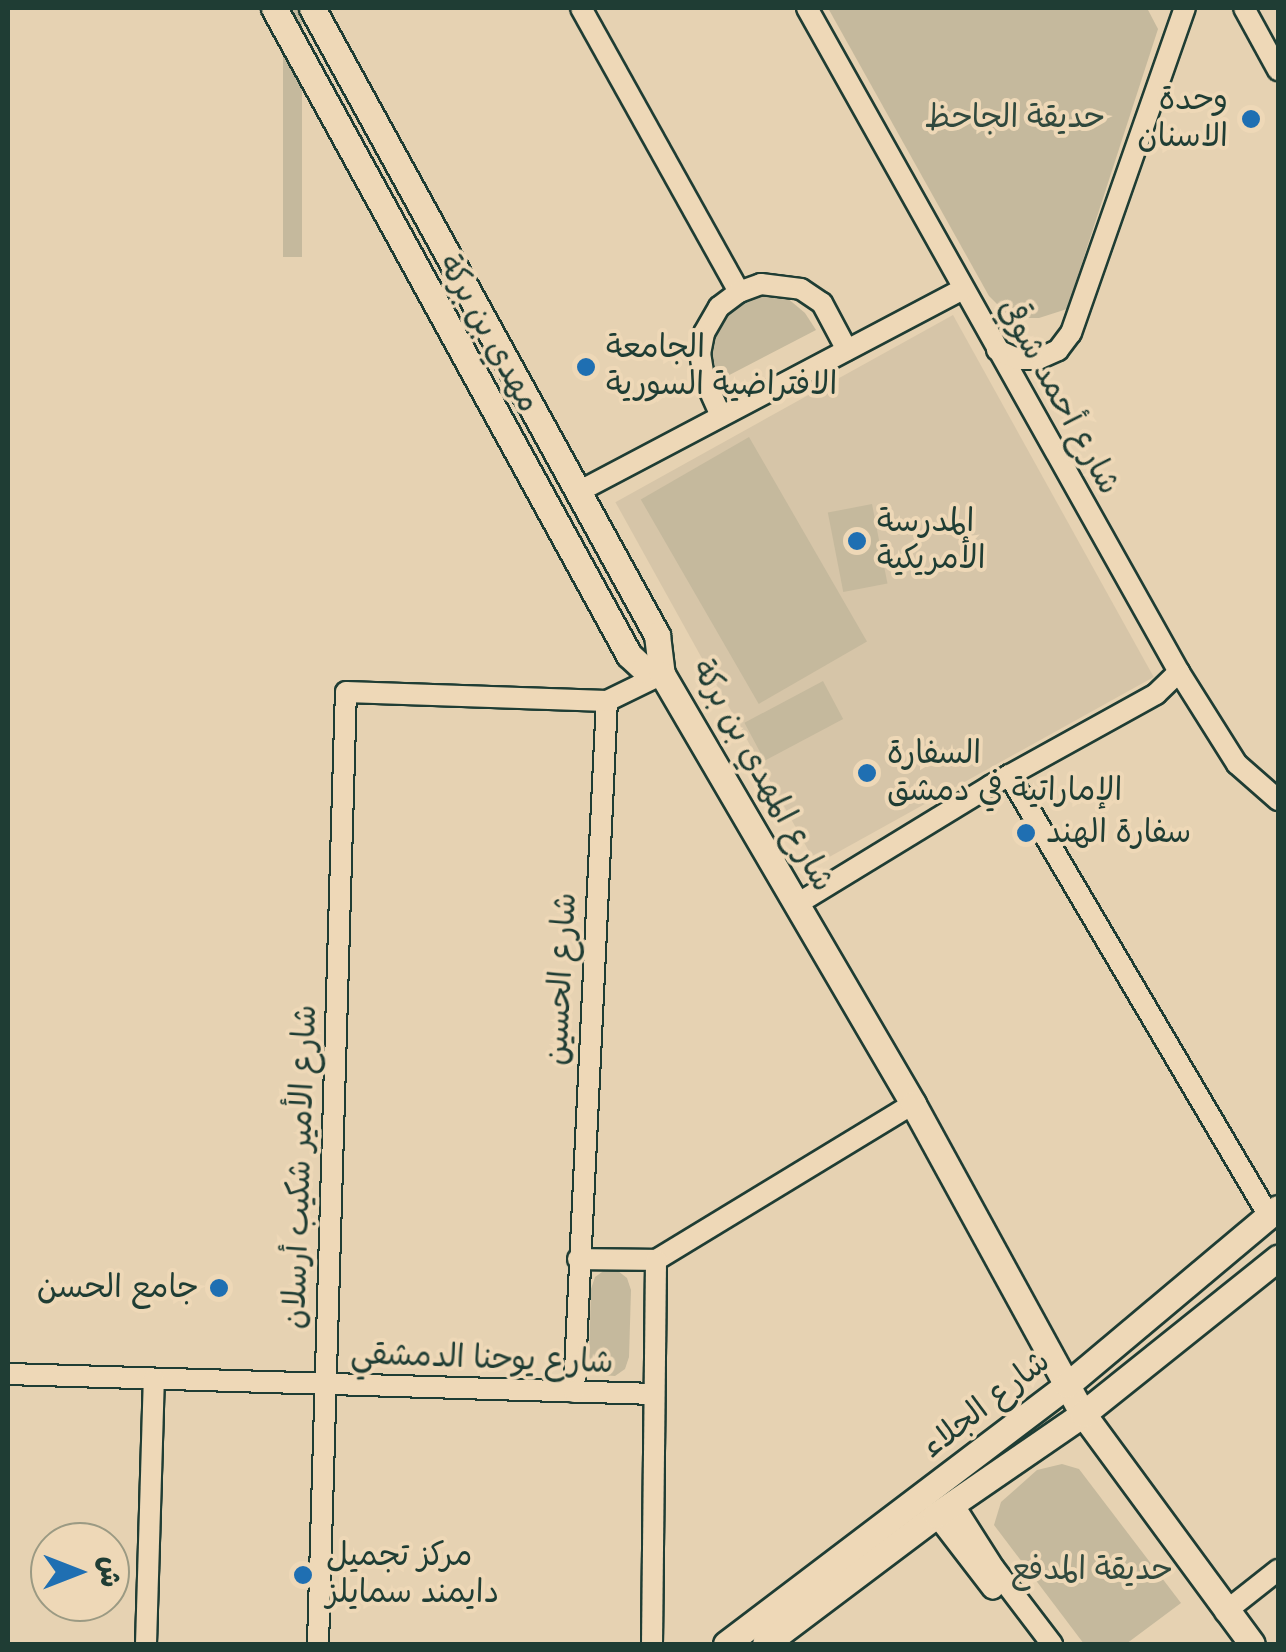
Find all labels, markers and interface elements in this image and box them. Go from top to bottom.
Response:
place label: وحدة الاسنان [1137,82,1228,157]
park label: حديقة الجاحظ [925,99,1105,137]
marker: وحدة الاسنان [1238,106,1264,132]
street label: مهدي بن بركة [429,248,547,420]
street label: شارع أحمد شوقي [988,292,1128,502]
place label: الجامعة الافتراضية السورية [606,330,837,405]
marker: الجامعة الافتراضية السورية [575,356,597,378]
place label: المدرسة الأمريكية [877,504,986,579]
marker: المدرسة الأمريكية [846,530,868,552]
street label: شارع المهدي بن بركة [682,653,842,899]
place label: السفارة الإماراتية في دمشق [887,736,1122,811]
marker: السفارة الإماراتية في دمشق [856,762,878,784]
place label: سفارة الهند [1046,814,1191,852]
marker: سفارة الهند [1015,822,1037,844]
street label: شارع الحسين [538,892,586,1066]
street label: شارع الأمير شكيب أرسلان [276,1004,326,1330]
place label: جامع الحسن [37,1269,199,1307]
marker: جامع الحسن [208,1277,230,1299]
street label: شارع يوحنا الدمشقي [350,1335,614,1383]
street label: شارع الجلاء [914,1343,1058,1467]
north arrow [30,1522,130,1622]
place label: مركز تجميل دايمند سمايلز [326,1538,499,1613]
park label: حديقة المدفع [1011,1551,1173,1589]
text: ش [90,1557,127,1587]
marker: مركز تجميل دايمند سمايلز [290,1562,316,1588]

